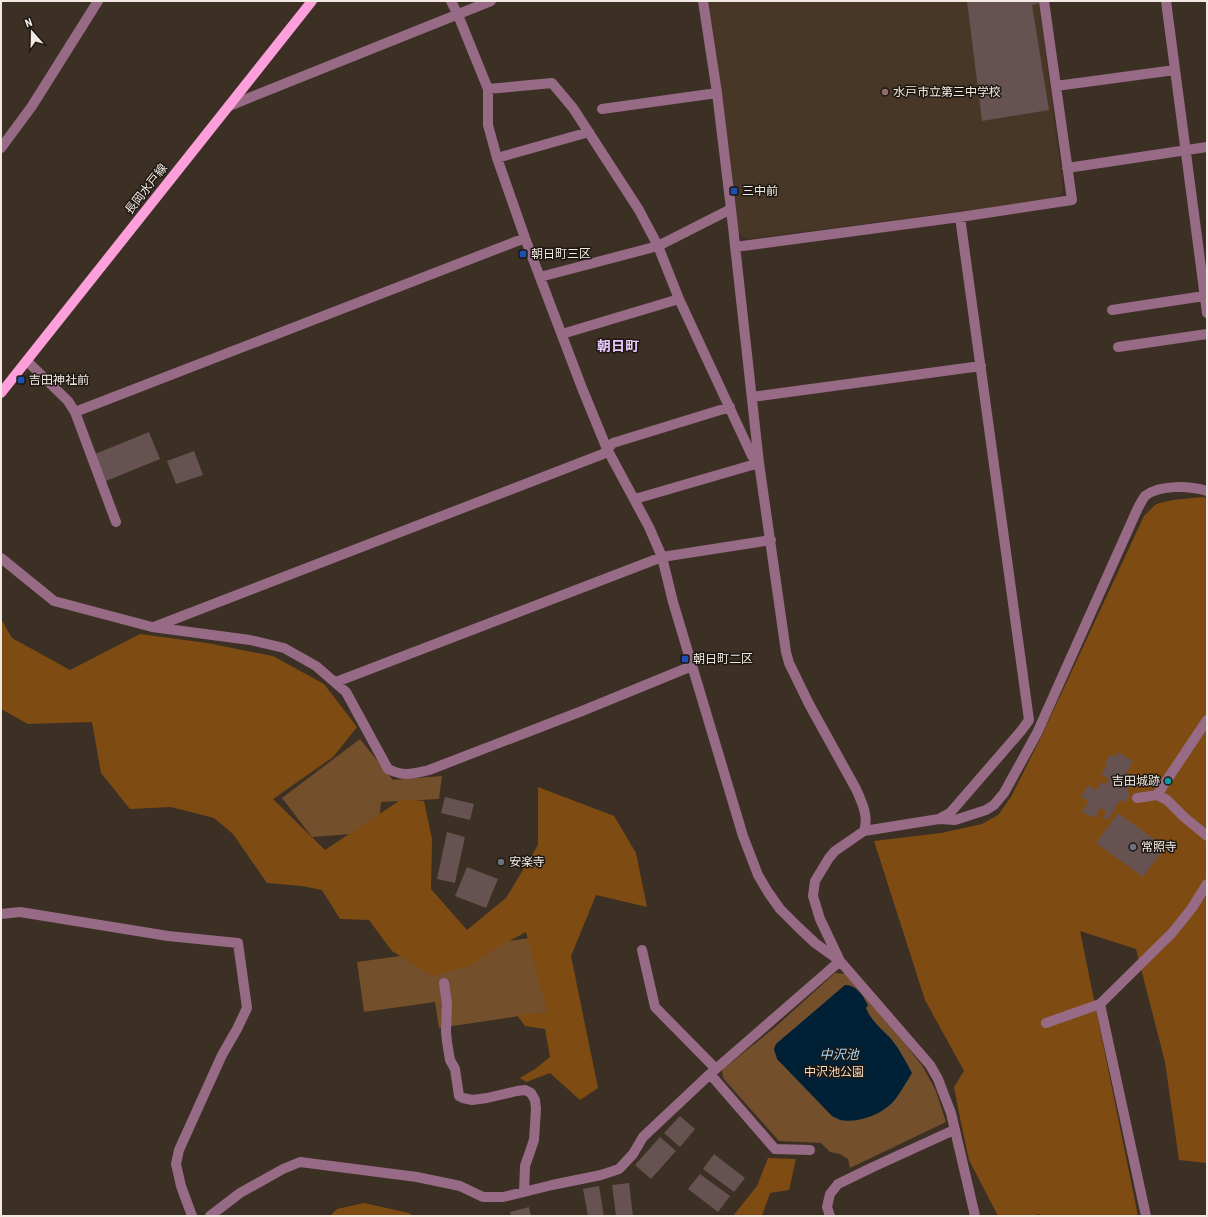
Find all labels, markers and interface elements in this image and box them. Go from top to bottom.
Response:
north arrow [12,12,52,52]
text: N [23,16,34,30]
place label: 水戸市立第三中学校 [893,85,1001,99]
marker: 水戸市立第三中学校 [880,87,890,97]
street label: 長岡水戸線 [122,161,170,217]
place label: 三中前 [742,184,778,198]
marker: 三中前 [729,186,739,196]
place label: 朝日町三区 [531,247,591,261]
marker: 朝日町三区 [518,249,528,259]
district label: 朝日町 [597,338,639,354]
place label: 吉田神社前 [29,373,89,387]
marker: 吉田神社前 [16,375,26,385]
place label: 朝日町二区 [693,652,753,666]
marker: 朝日町二区 [680,654,690,664]
place label: 吉田城跡 [1112,774,1160,788]
marker: 吉田城跡 [1163,776,1173,786]
place label: 常照寺 [1141,840,1177,854]
marker: 常照寺 [1128,842,1138,852]
place label: 安楽寺 [509,855,545,869]
marker: 安楽寺 [496,857,506,867]
water label: 中沢池 [819,1047,860,1062]
park label: 中沢池公園 [804,1065,864,1079]

